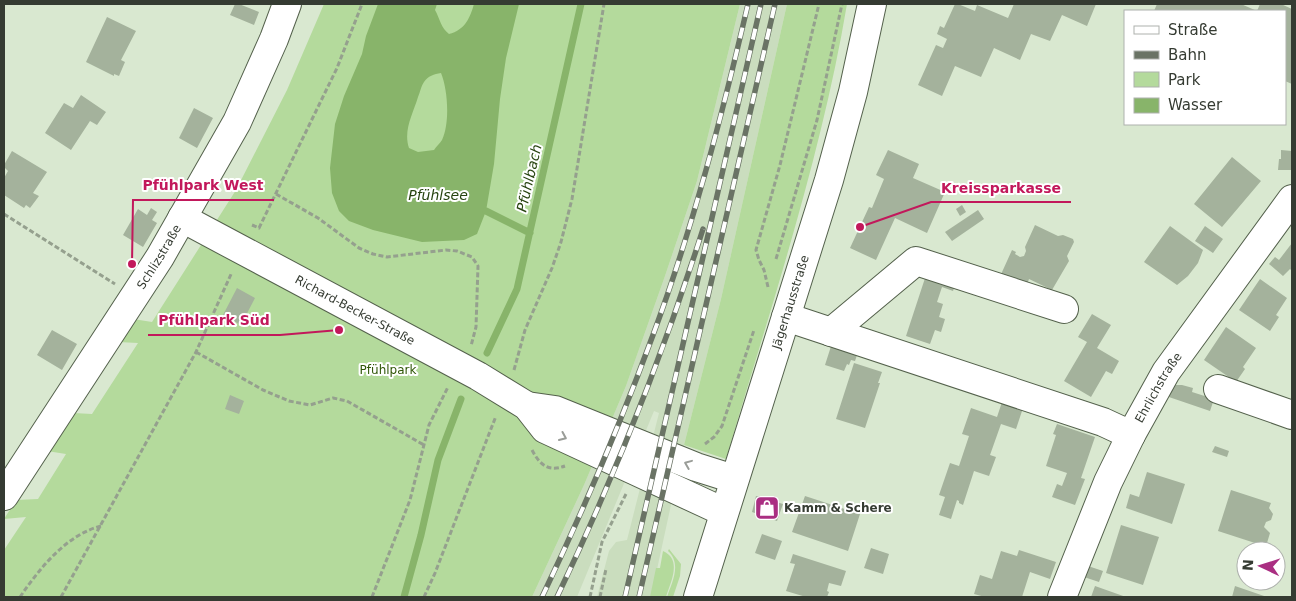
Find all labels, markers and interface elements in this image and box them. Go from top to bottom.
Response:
legend [1124,10,1286,125]
text: Straße [1168,21,1217,39]
text: Bahn [1168,46,1207,64]
text: Park [1168,71,1201,89]
text: Wasser [1168,96,1223,114]
water label: Pfühlbach [513,143,545,213]
callout: Pfühlpark West [133,171,274,200]
callout: Kreissparkasse [931,173,1071,202]
text: Pfühlpark West [142,177,264,193]
text: Kreissparkasse [941,180,1061,196]
water label: Pfühlsee [408,187,468,203]
street label: Schlizstraße [134,222,184,292]
street label: Jägerhausstraße [769,253,812,352]
street label: Richard-Becker-Straße [293,273,417,348]
callout: Pfühlpark Süd [148,306,280,335]
text: Pfühlpark Süd [158,312,270,328]
street label: Ehrlichstraße [1132,350,1185,425]
park label: Pfühlpark [360,363,416,377]
one-way arrow [558,431,567,442]
one-way arrow [684,460,692,470]
shop icon: Kamm & Schere [754,495,780,521]
place label: Kamm & Schere [784,501,892,515]
north arrow [1236,541,1286,591]
text: N [1240,559,1256,571]

